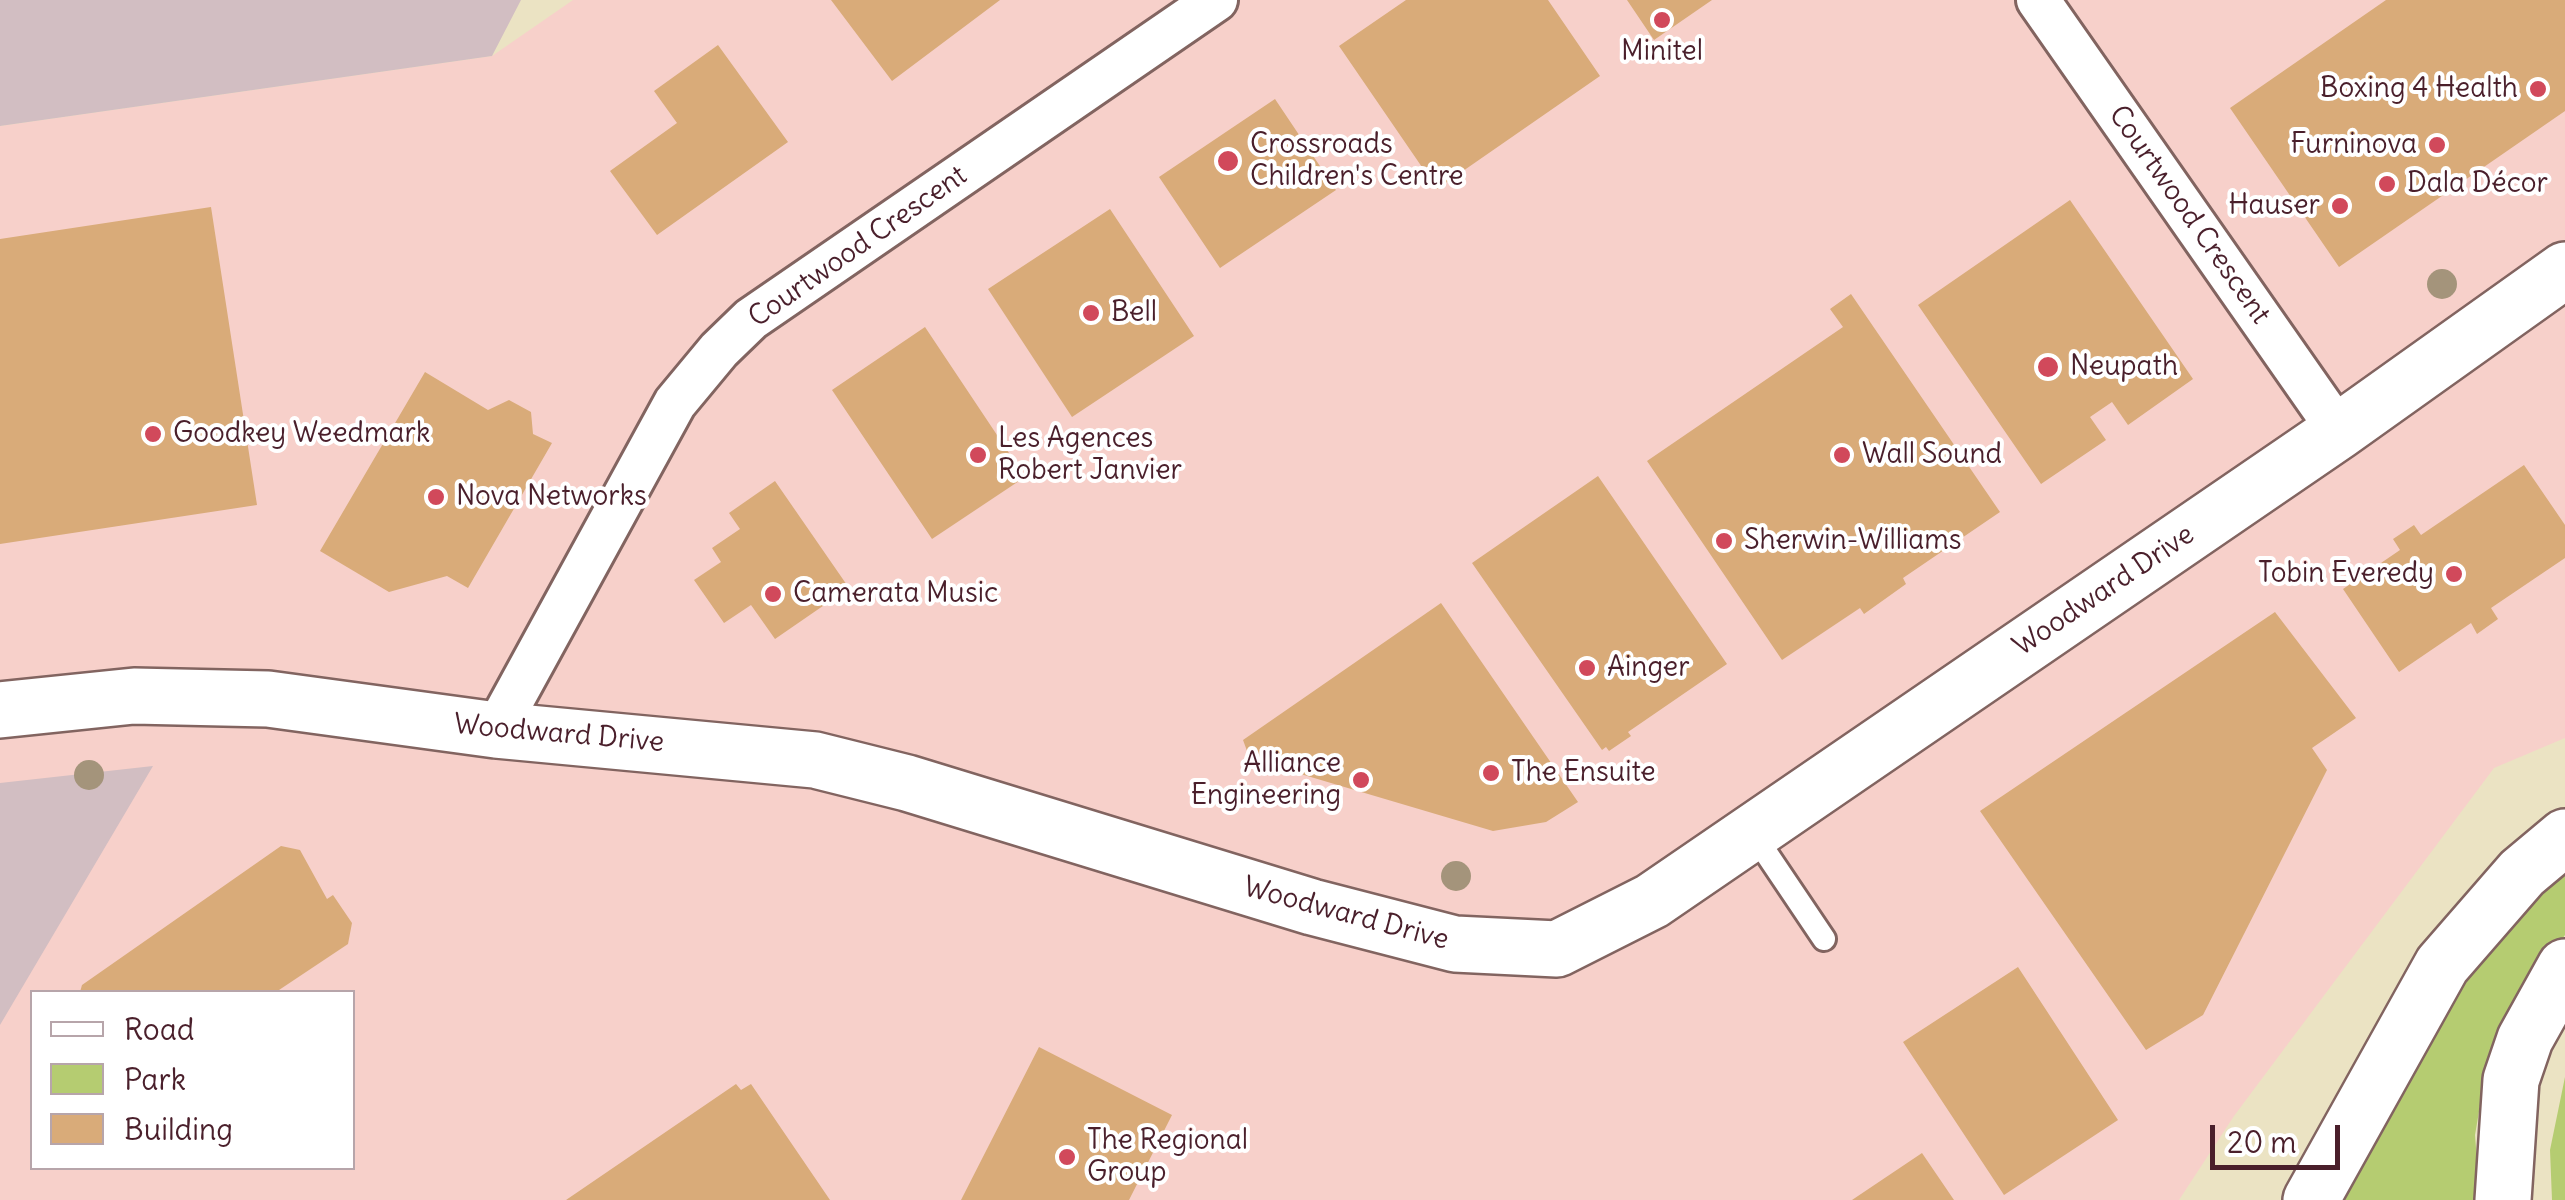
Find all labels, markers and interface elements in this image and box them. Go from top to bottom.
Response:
marker: Minitel [1651,9,1673,31]
place label: Minitel [1621,35,1703,69]
place label: Boxing 4 Health [2320,72,2518,106]
marker: Boxing 4 Health [2527,78,2549,100]
street label: Courtwood Crescent [2101,99,2277,331]
place label: Crossroads Children's Centre [1250,128,1464,194]
place label: Furninova [2291,128,2417,162]
marker: Furninova [2426,134,2448,156]
marker: Crossroads Children's Centre [1215,148,1241,174]
street label: Courtwood Crescent [742,159,974,335]
place label: Dala Décor [2407,167,2548,201]
marker: Dala Décor [2376,173,2398,195]
place label: Hauser [2228,189,2320,223]
marker: Hauser [2329,195,2351,217]
place label: Bell [1111,296,1157,330]
marker: Bell [1080,302,1102,324]
place label: Neupath [2070,350,2178,384]
marker: Neupath [2035,354,2061,380]
place label: Goodkey Weedmark [173,417,430,451]
place label: Les Agences Robert Janvier [998,422,1182,488]
marker: Goodkey Weedmark [142,423,164,445]
place label: Wall Sound [1862,438,2002,472]
marker: Les Agences Robert Janvier [967,444,989,466]
marker: Wall Sound [1831,444,1853,466]
place label: Nova Networks [456,480,647,514]
marker: Nova Networks [425,486,447,508]
street label: Woodward Drive [2007,518,2201,664]
place label: Sherwin-Williams [1744,524,1962,558]
marker: Sherwin-Williams [1713,530,1735,552]
place label: Tobin Everedy [2258,557,2434,591]
marker: Tobin Everedy [2443,563,2465,585]
place label: Camerata Music [793,577,998,611]
marker: Camerata Music [762,583,784,605]
place label: Ainger [1607,651,1690,685]
marker: Ainger [1576,657,1598,679]
street label: Woodward Drive [453,708,665,760]
place label: Alliance Engineering [1191,747,1341,813]
place label: The Ensuite [1511,756,1656,790]
marker: The Ensuite [1480,762,1502,784]
marker: Alliance Engineering [1350,769,1372,791]
street label: Woodward Drive [1240,870,1452,958]
legend [30,990,355,1170]
text: Road [124,1010,194,1048]
text: Park [124,1060,186,1098]
scale bar [2215,1105,2345,1167]
text: Building [124,1110,233,1148]
text: 20 m [2227,1123,2297,1161]
place label: The Regional Group [1087,1124,1248,1190]
marker: The Regional Group [1056,1146,1078,1168]

